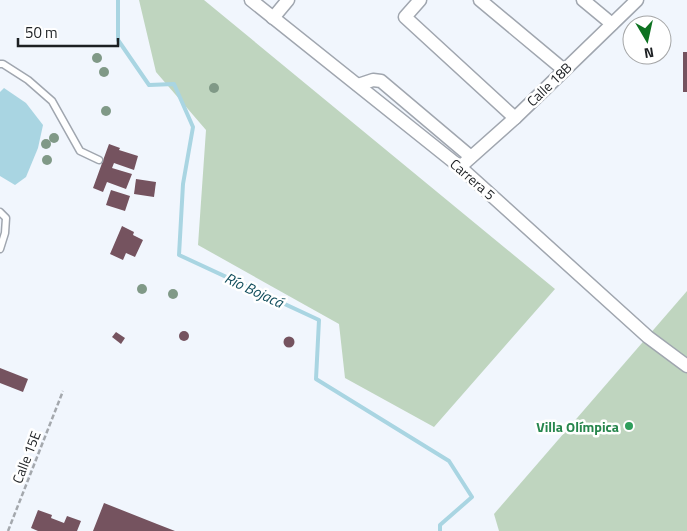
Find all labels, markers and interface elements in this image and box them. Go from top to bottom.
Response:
scale bar [18,15,118,47]
north arrow [622,15,672,65]
text: 50 m [25,21,58,44]
text: N [643,42,656,64]
street label: Calle 18B [522,57,576,111]
street label: Carrera 5 [446,153,500,205]
water label: Río Bojacá [221,266,288,314]
place label: Villa Olímpica [536,416,619,437]
marker: Villa Olímpica [623,420,635,432]
street label: Calle 15E [6,427,46,486]

